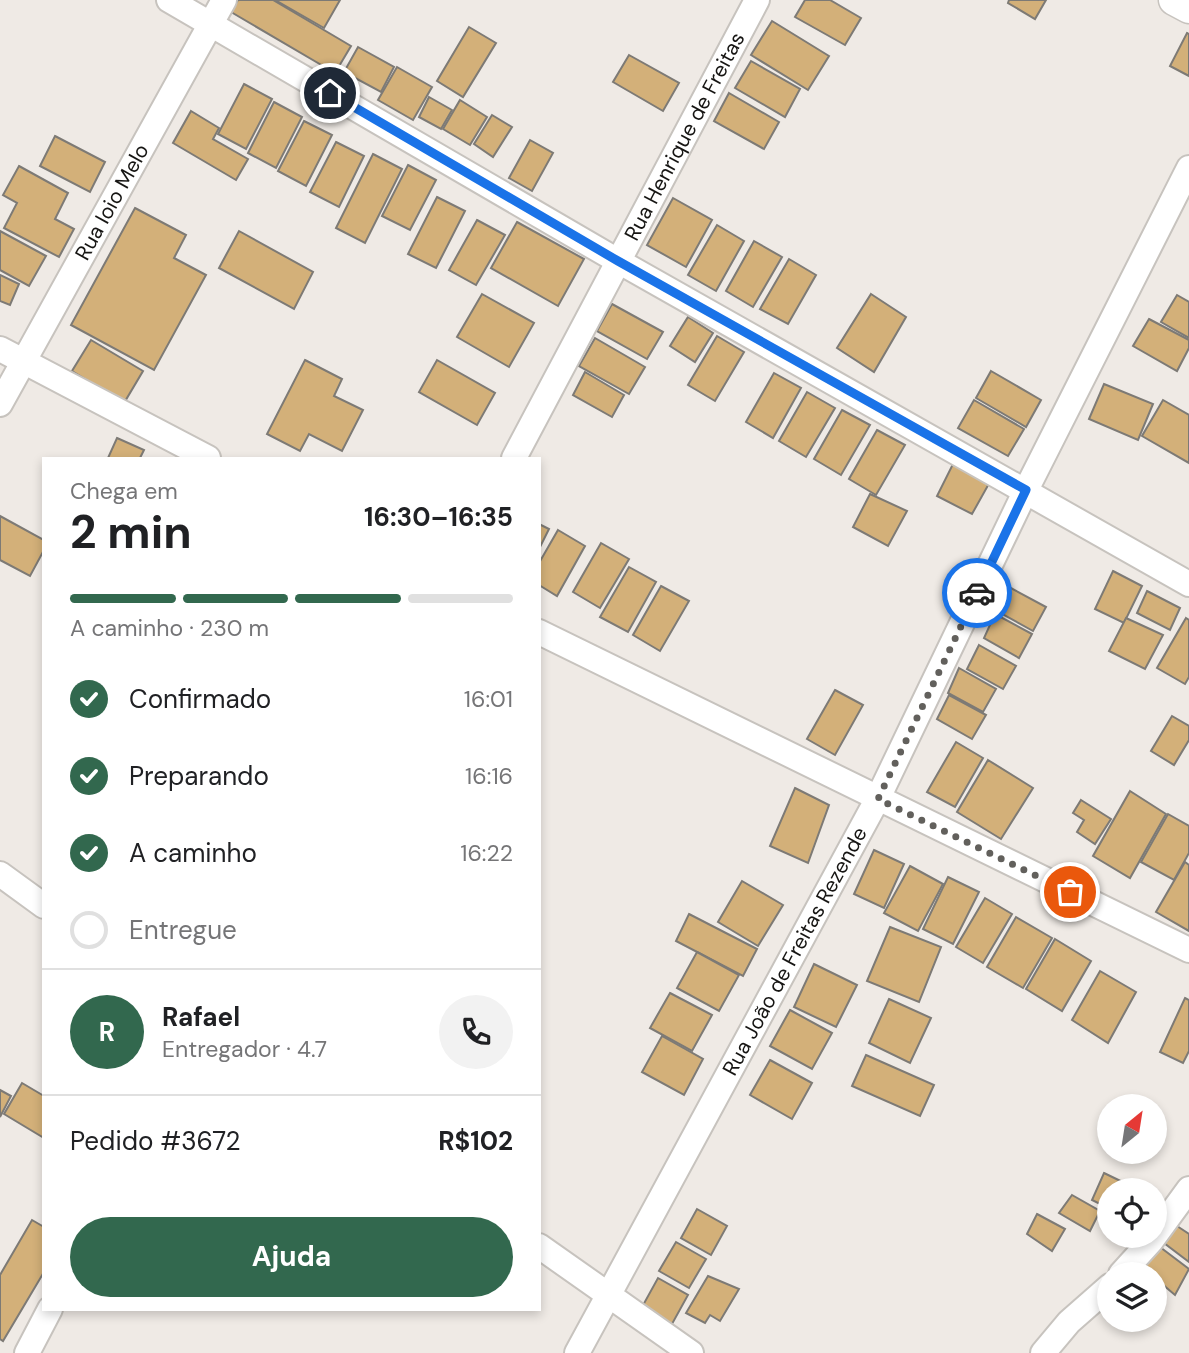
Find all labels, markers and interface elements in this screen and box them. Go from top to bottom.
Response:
street label: Rua Henrique de Freitas [618,27,751,245]
pin [300,63,360,123]
icon: home [311,74,349,112]
street label: Rua Ioio Melo [69,139,155,265]
text: Chega em [70,476,178,506]
text: 16:30–16:35 [364,500,513,534]
text: 2 min [70,502,192,562]
courier [942,558,1012,628]
icon: car [958,574,996,612]
text: A caminho · 230 m [70,613,269,643]
icon: check [70,680,108,718]
text: Confirmado [129,682,271,716]
text: 16:01 [464,684,513,714]
icon: check [70,757,108,795]
text: Preparando [129,759,269,793]
text: 16:16 [465,761,513,791]
street label: Rua João de Freitas Rezende [716,822,874,1080]
icon: check [70,834,108,872]
text: A caminho [129,836,257,870]
text: 16:22 [460,838,513,868]
pin [1040,862,1100,922]
icon: bag [1051,873,1089,911]
text: Entregue [129,913,237,947]
button: phone [439,995,513,1069]
text: Rafael [162,1000,240,1034]
text: R [99,1015,115,1049]
text: Entregador · 4.7 [162,1034,327,1064]
north arrow [1097,1094,1167,1164]
map controls [1097,1094,1167,1332]
text: Pedido #3672 [70,1124,240,1158]
text: R$102 [438,1124,513,1158]
button: locate [1097,1178,1167,1248]
button: Ajuda [70,1217,513,1297]
button: layers [1097,1262,1167,1332]

